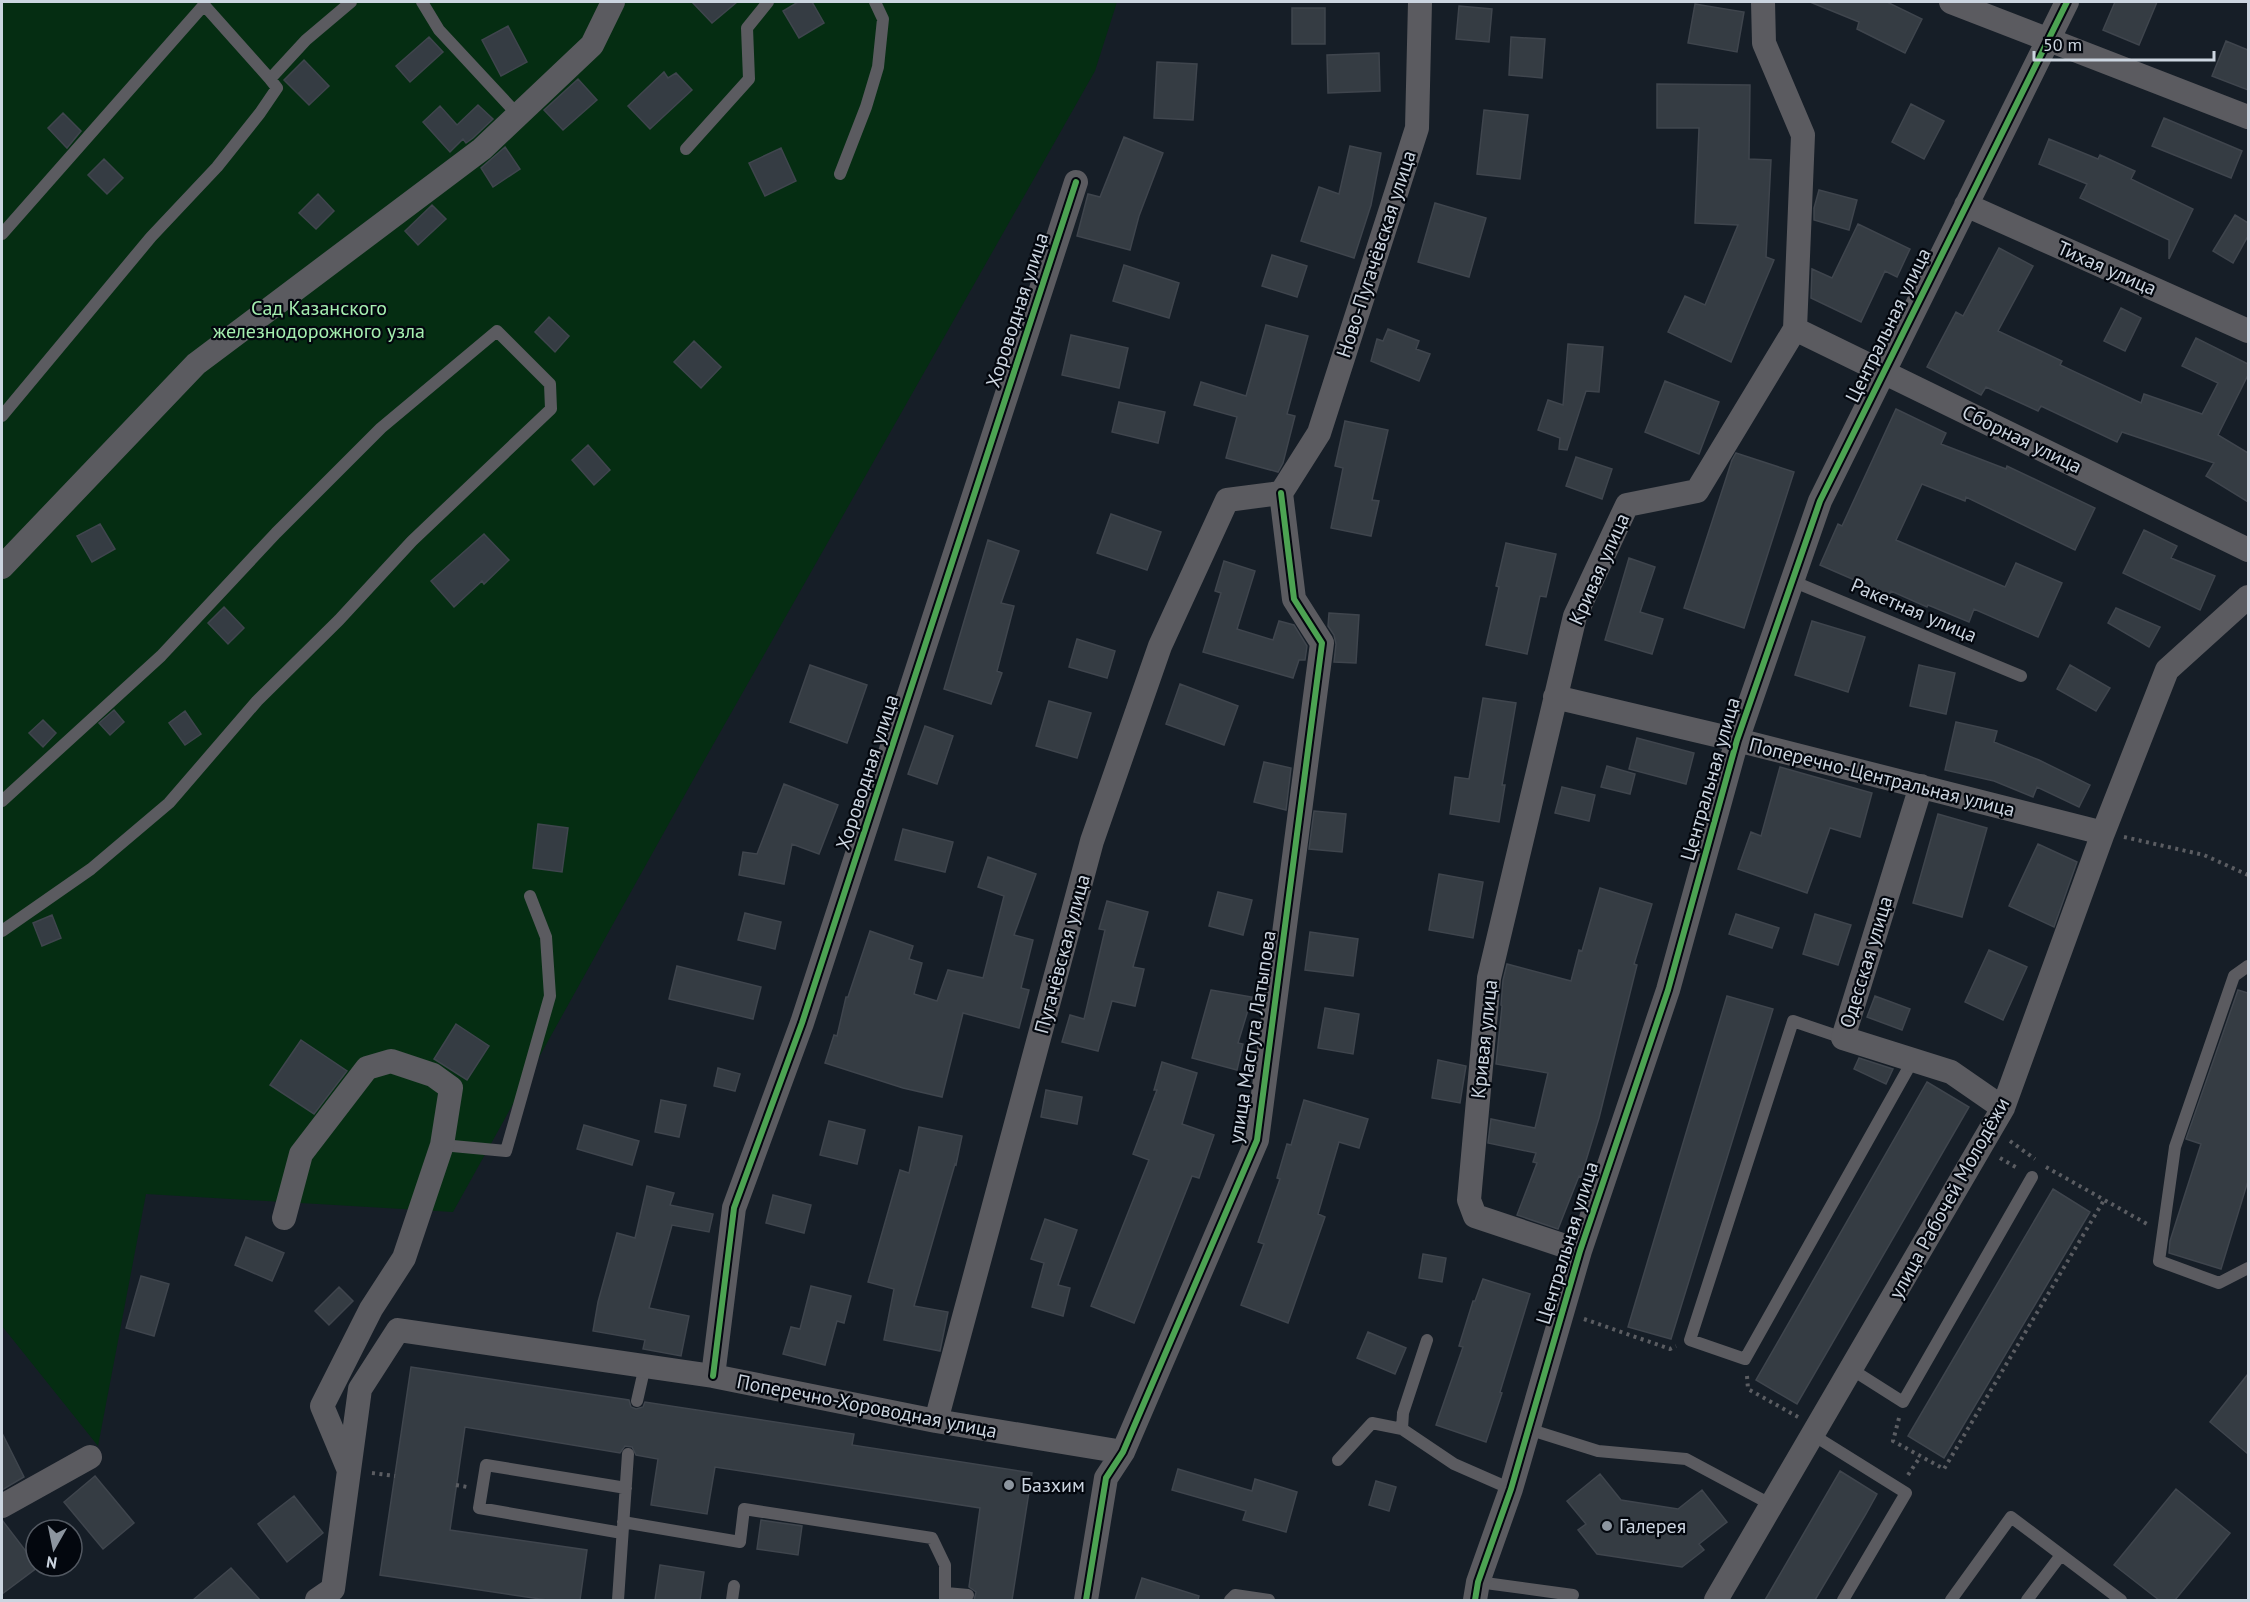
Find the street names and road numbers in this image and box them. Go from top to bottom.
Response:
street label: Ново-Пугачёвская улица [1330,147,1422,361]
street label: Хороводная улица [980,229,1054,391]
street label: Тихая улица [2053,235,2161,301]
street label: Центральная улица [1839,243,1937,407]
street label: Сборная улица [1958,399,2086,479]
street label: Кривая улица [1563,509,1635,629]
street label: Ракетная улица [1847,572,1981,648]
street label: Хороводная улица [830,691,904,853]
street label: Центральная улица [1674,694,1746,864]
street label: Поперечно-Центральная улица [1746,731,2018,823]
street label: Пугачёвская улица [1028,871,1096,1037]
street label: Одесская улица [1834,893,1898,1031]
street label: улица Масгута Латыпова [1222,928,1282,1146]
street label: Кривая улица [1465,978,1503,1100]
street label: улица Рабочей Молодёжи [1883,1093,2015,1303]
street label: Центральная улица [1530,1159,1604,1327]
street label: Поперечно-Хороводная улица [735,1368,999,1444]

